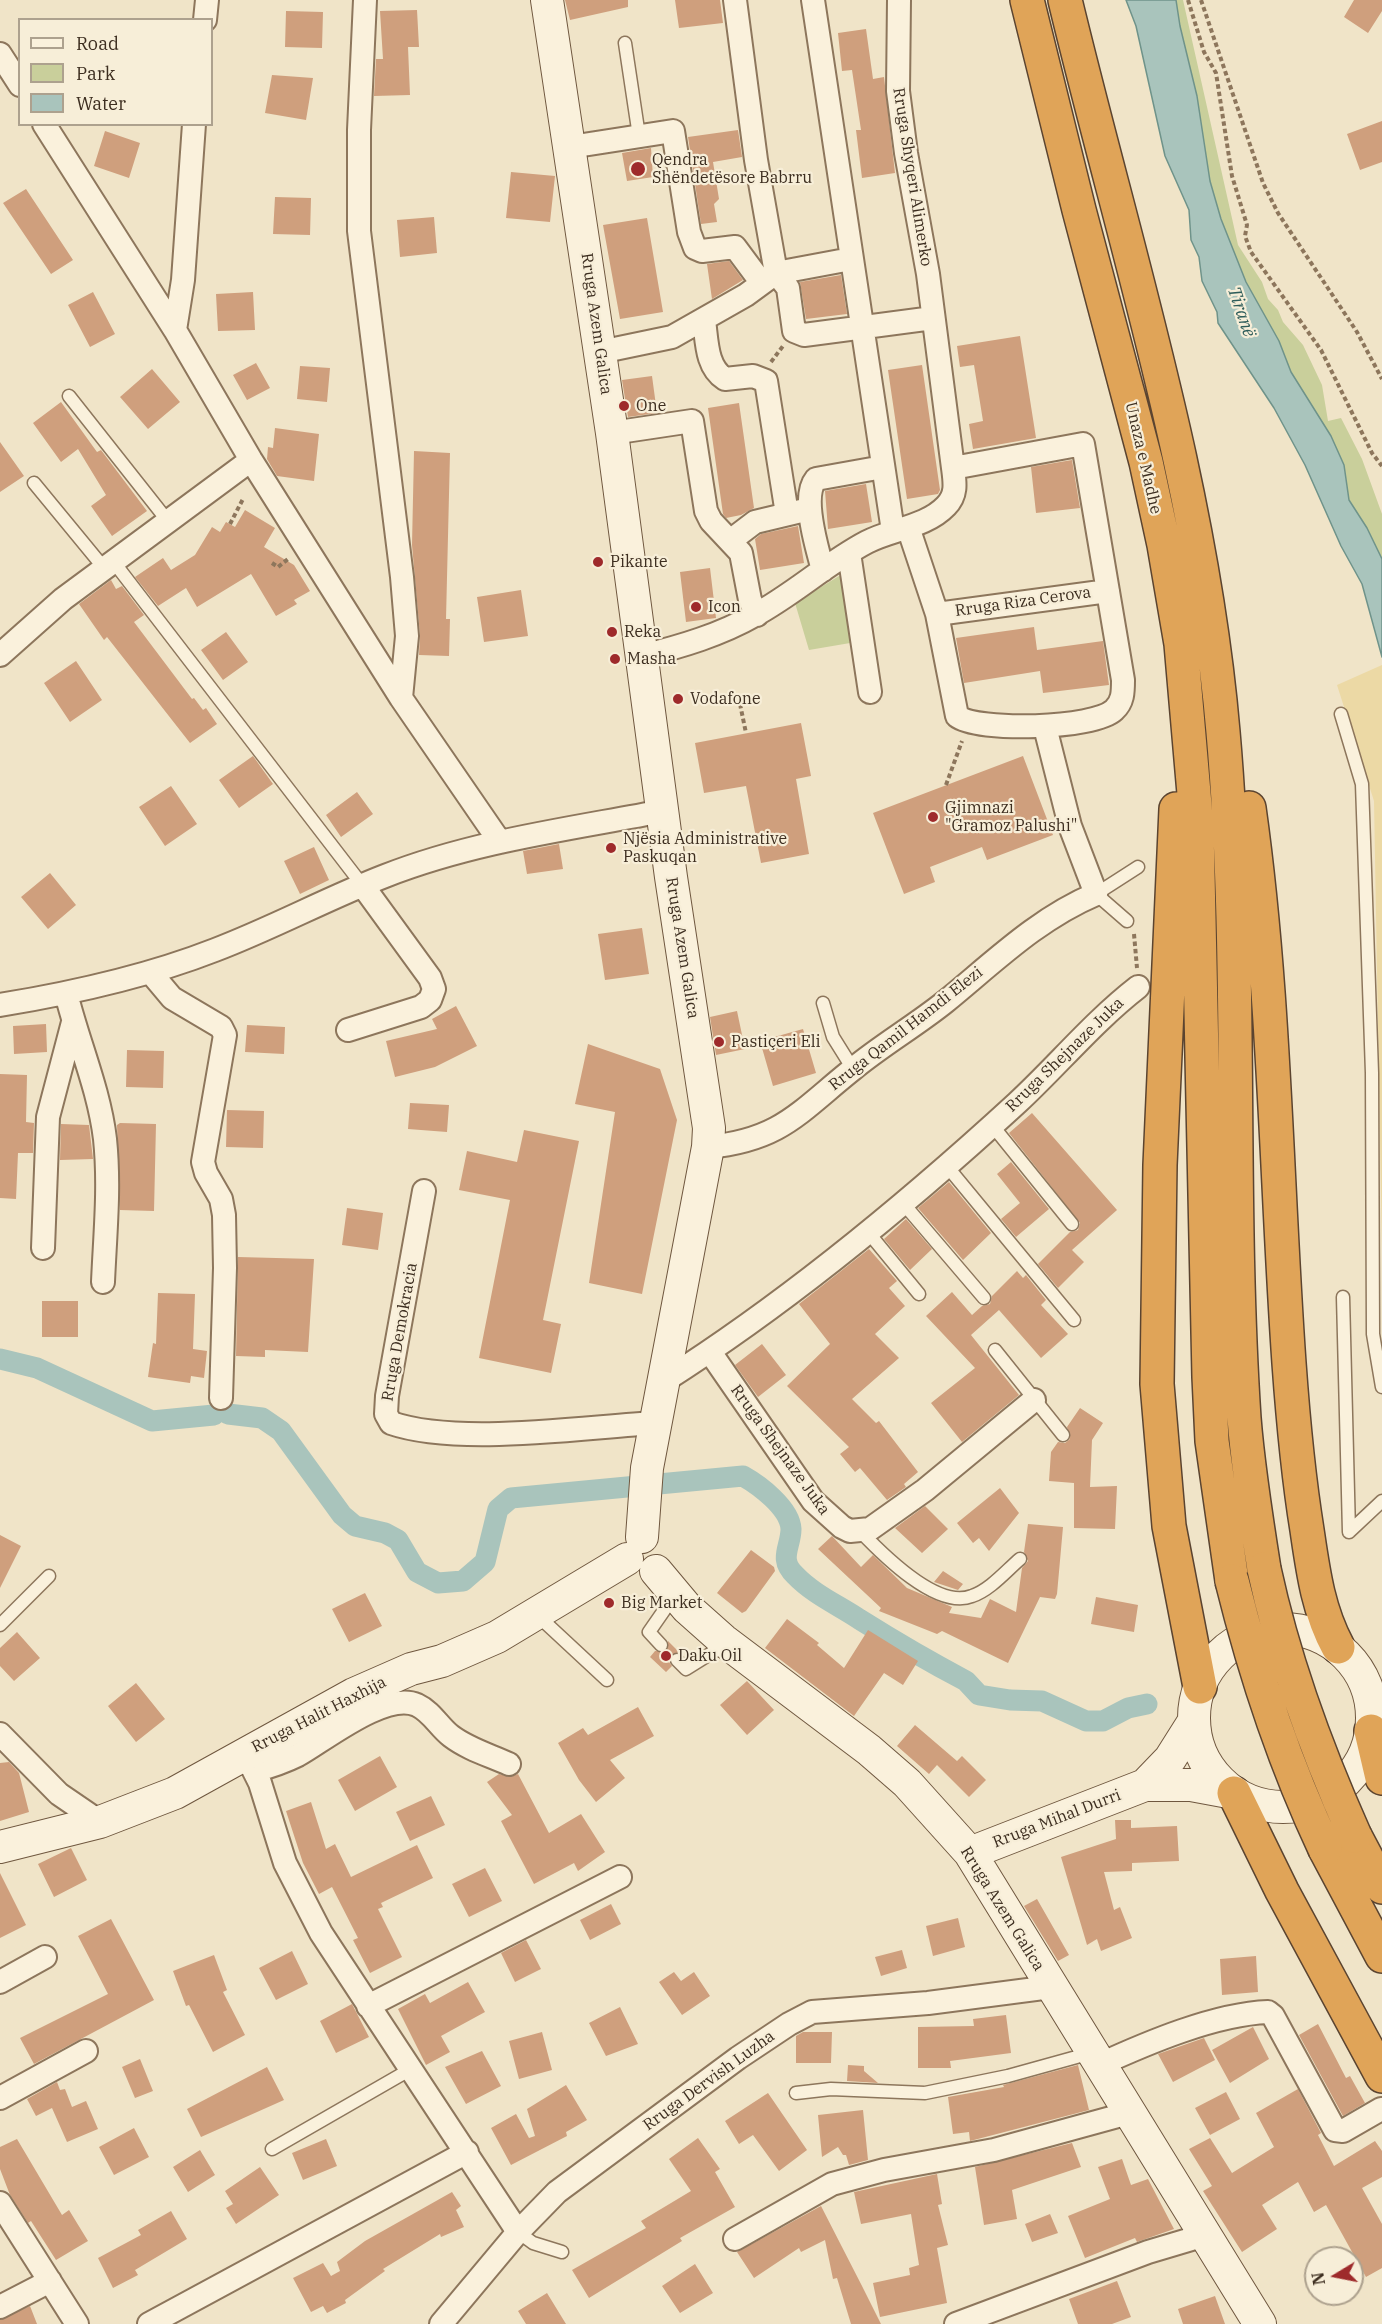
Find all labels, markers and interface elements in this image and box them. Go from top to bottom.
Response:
legend [18,18,213,126]
text: Road [76,32,119,55]
text: Park [76,62,115,85]
street label: Rruga Shyqeri Alimerko [888,86,936,268]
text: Water [76,92,126,115]
place label: Qendra Shëndetësore Babrru [652,150,812,188]
marker: Qendra Shëndetësore Babrru [629,160,647,178]
street label: Rruga Azem Galica [577,252,615,396]
water label: Tiranë [1222,284,1260,340]
place label: One [636,396,666,416]
marker: One [617,399,631,413]
street label: Unaza e Madhe [1121,400,1165,516]
place label: Pikante [610,552,668,572]
marker: Pikante [591,555,605,569]
street label: Rruga Riza Cerova [954,583,1092,621]
place label: Icon [708,597,741,617]
marker: Icon [689,600,703,614]
place label: Reka [624,622,661,642]
marker: Reka [605,625,619,639]
place label: Masha [627,649,676,669]
marker: Masha [608,652,622,666]
place label: Vodafone [690,689,761,709]
marker: Vodafone [671,692,685,706]
place label: Gjimnazi "Gramoz Palushi" [945,798,1077,836]
marker: Gjimnazi "Gramoz Palushi" [926,810,940,824]
place label: Njësia Administrative Paskuqan [623,829,787,867]
marker: Njësia Administrative Paskuqan [604,841,618,855]
street label: Rruga Azem Galica [661,876,703,1020]
street label: Rruga Qamil Hamdi Elezi [825,963,987,1095]
street label: Rruga Shejnaze Juka [1002,994,1128,1116]
place label: Pastiçeri Eli [731,1032,820,1052]
marker: Pastiçeri Eli [712,1035,726,1049]
street label: Rruga Demokracia [378,1261,422,1403]
street label: Rruga Shejnaze Juka [726,1381,834,1519]
place label: Big Market [621,1593,702,1613]
marker: Big Market [602,1596,616,1610]
place label: Daku Oil [678,1646,742,1666]
marker: Daku Oil [659,1649,673,1663]
street label: Rruga Halit Haxhija [248,1673,390,1757]
street label: Rruga Mihal Durri [990,1786,1124,1852]
street label: Rruga Azem Galica [956,1843,1048,1975]
street label: Rruga Dervish Luzha [640,2027,778,2135]
north arrow [1304,2246,1364,2306]
text: N [1307,2271,1329,2287]

